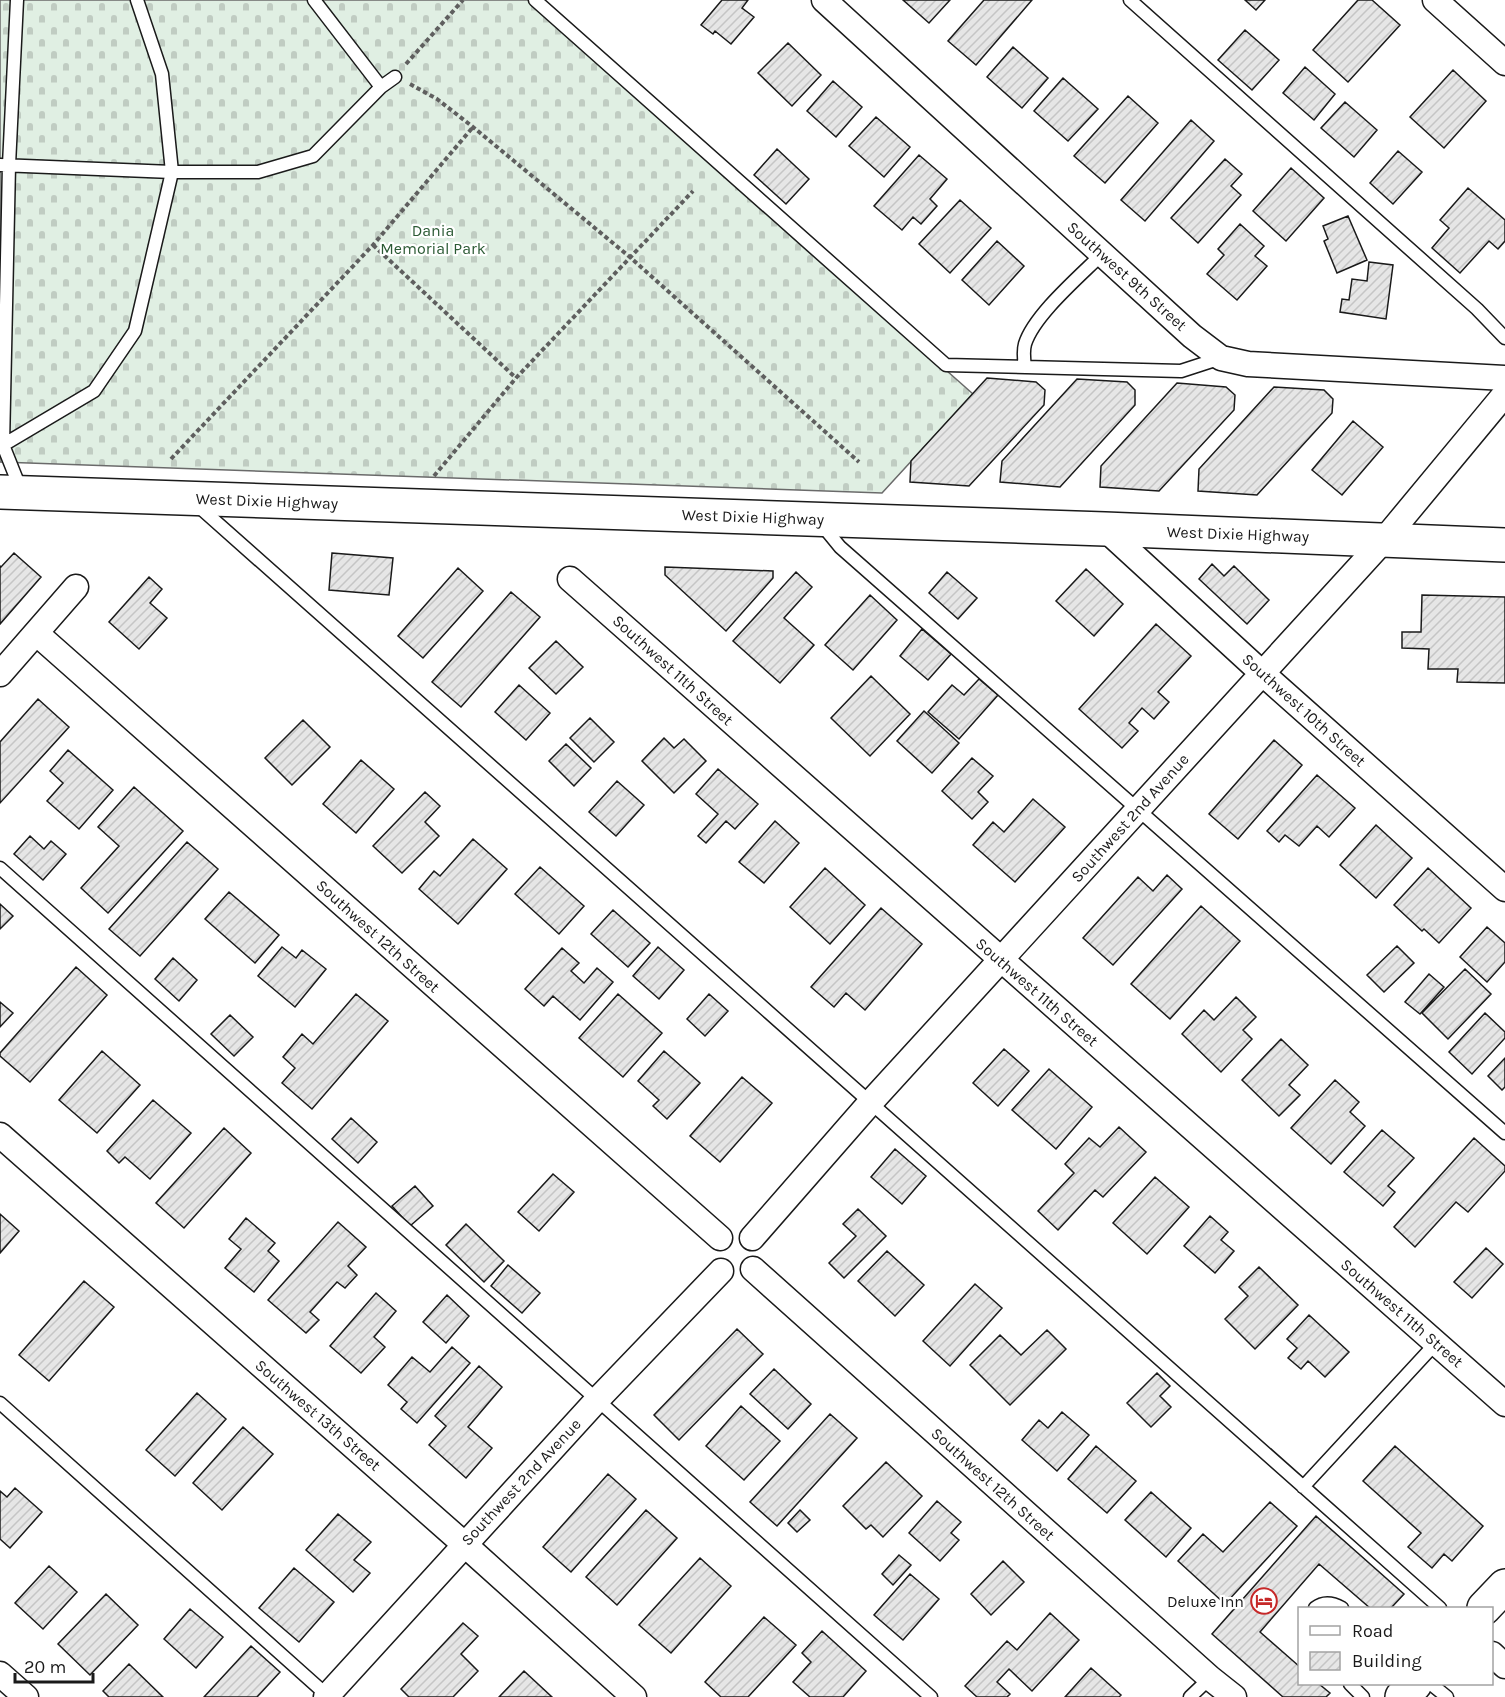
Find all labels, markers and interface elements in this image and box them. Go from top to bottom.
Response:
street label: Southwest 9th Street [1063,217,1191,335]
park label: Dania Memorial Park [380,221,486,258]
street label: West Dixie Highway [195,489,339,513]
street label: West Dixie Highway [681,505,825,529]
street label: West Dixie Highway [1166,522,1310,546]
street label: Southwest 11th Street [609,611,737,729]
street label: Southwest 10th Street [1238,649,1370,771]
street label: Southwest 2nd Avenue [1067,750,1193,886]
street label: Southwest 12th Street [312,875,444,997]
street label: Southwest 11th Street [972,934,1102,1050]
street label: Southwest 11th Street [1337,1255,1467,1371]
street label: Southwest 13th Street [251,1355,385,1475]
street label: Southwest 2nd Avenue [457,1415,585,1549]
street label: Southwest 12th Street [927,1423,1059,1545]
hotel icon: Deluxe Inn [1249,1586,1279,1616]
place label: Deluxe Inn [1167,1592,1244,1611]
legend [1298,1607,1493,1685]
text: Road [1352,1620,1393,1642]
scale bar [15,1646,93,1684]
text: Building [1352,1650,1422,1672]
text: 20 m [24,1656,66,1678]

